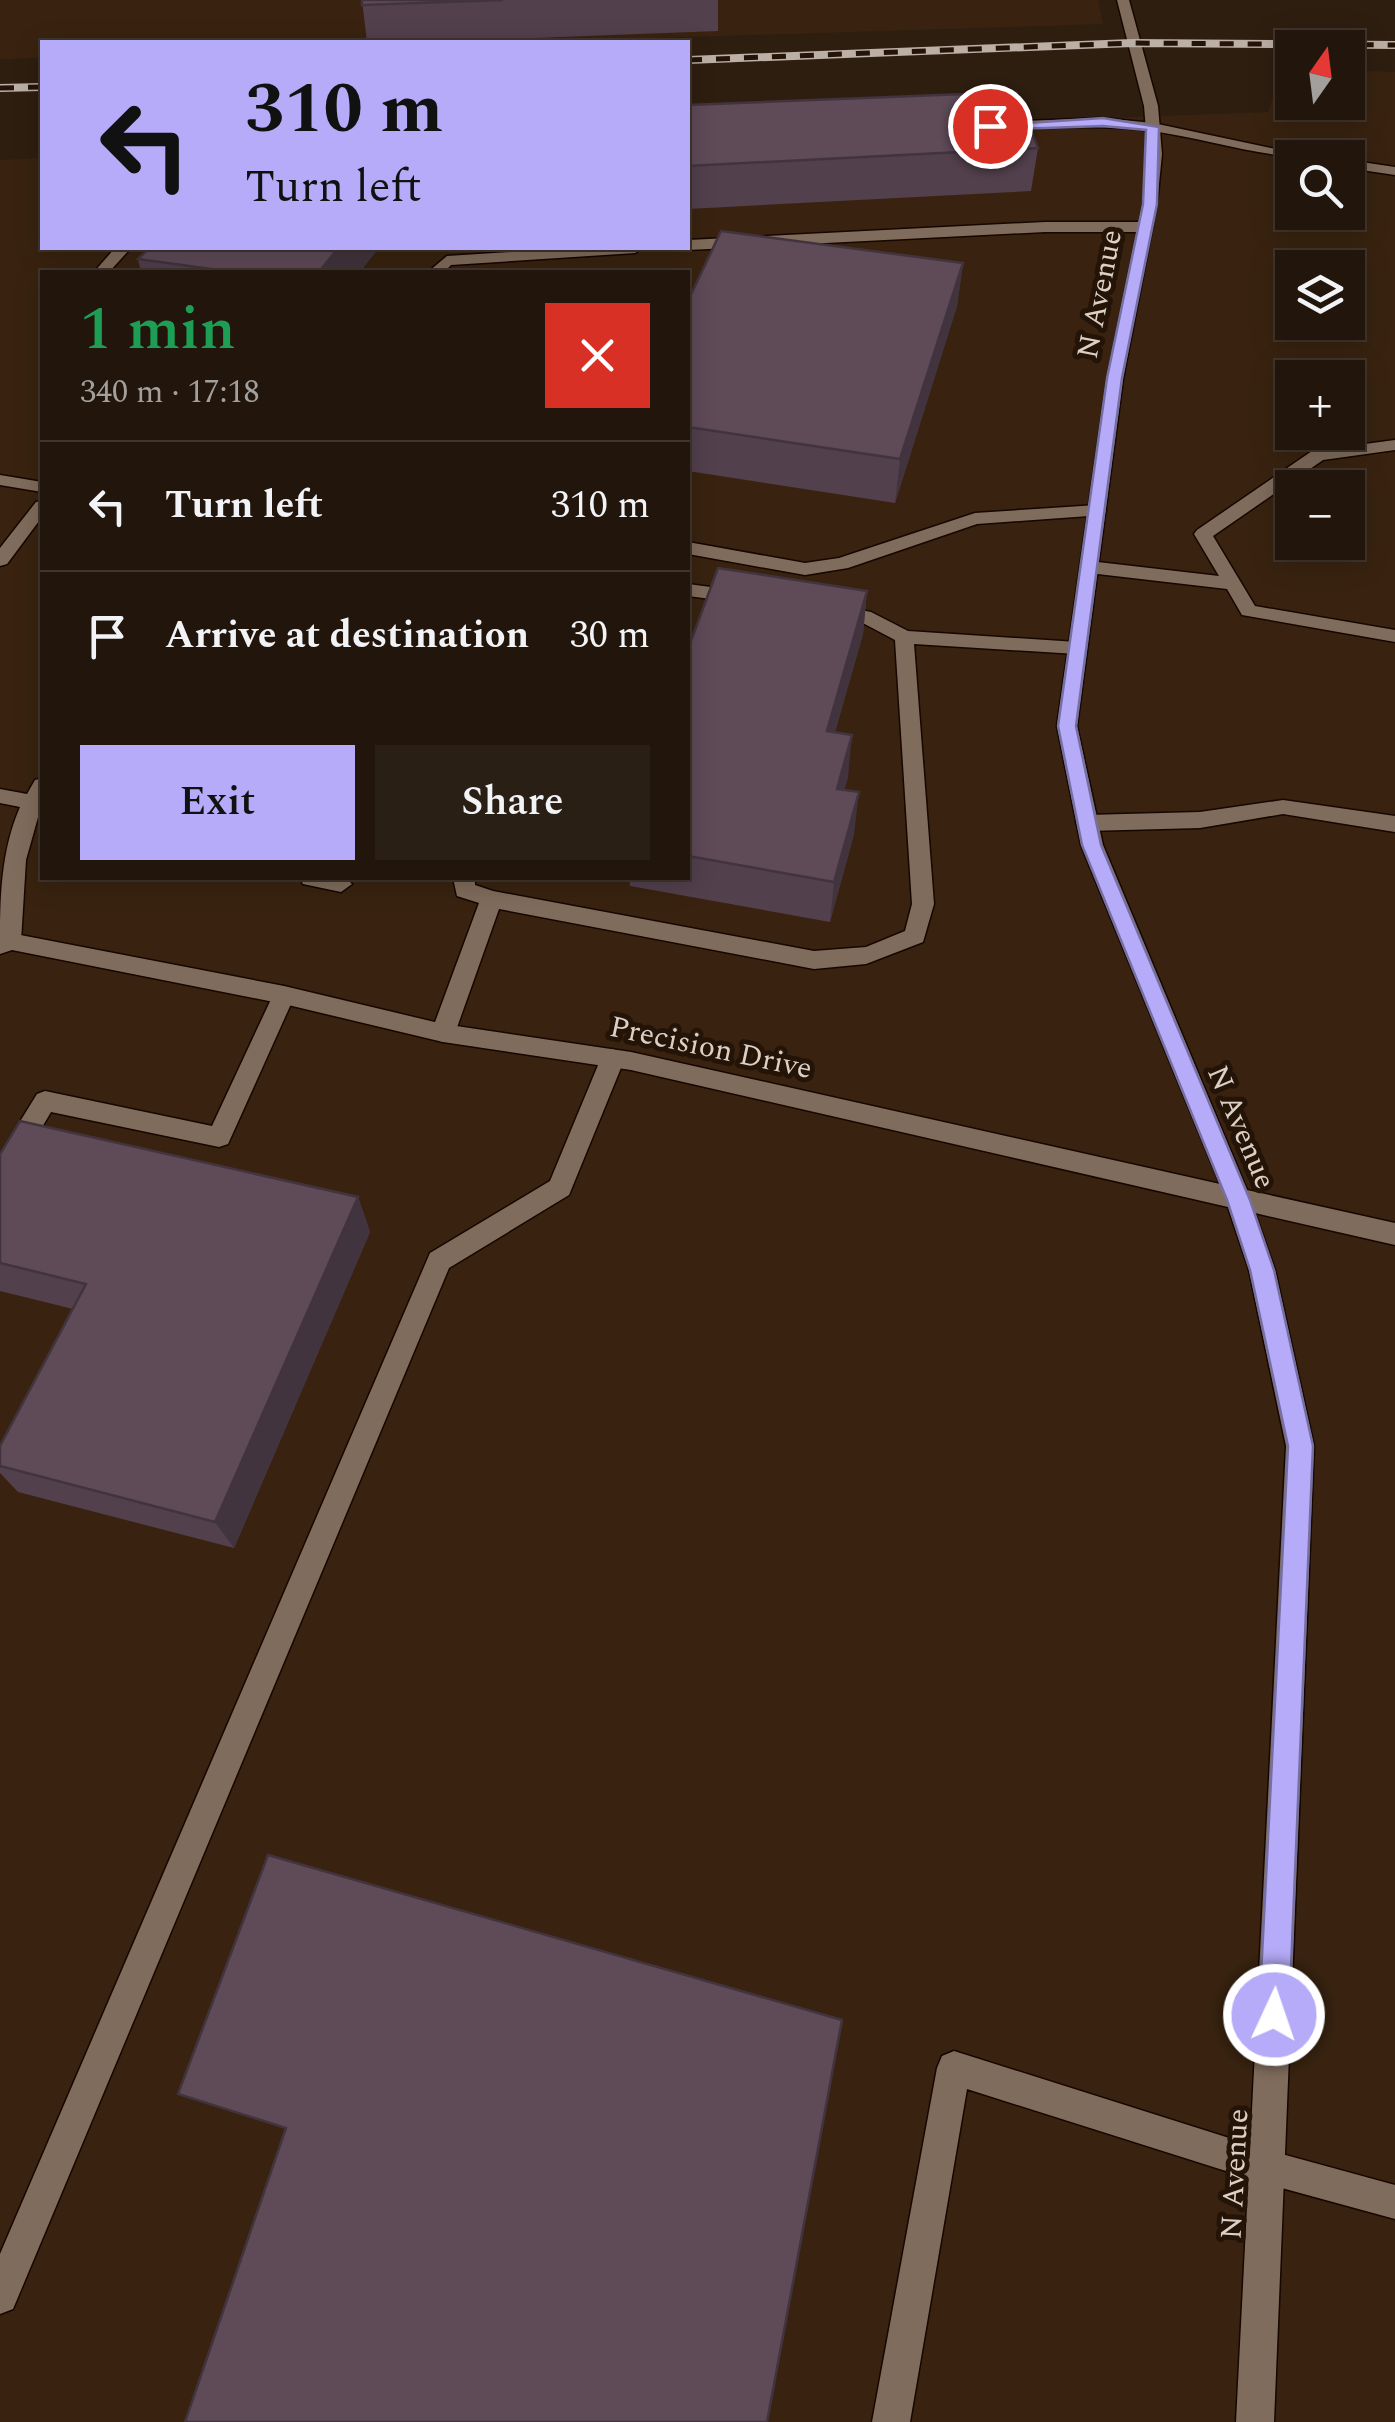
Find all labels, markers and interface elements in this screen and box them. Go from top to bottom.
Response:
north arrow [1275,30,1365,120]
map controls [1275,30,1365,560]
text: 310 m [245,57,443,163]
icon: left [80,80,210,210]
pin [948,84,1033,169]
icon: arrive [963,99,1018,154]
button: search [1275,140,1365,230]
text: Turn left [245,153,422,222]
street label: N Avenue [1065,226,1135,363]
button: layers [1275,250,1365,340]
text: 1 min [80,284,236,376]
button: close [545,303,650,408]
button: + [1275,360,1365,450]
text: 340 m · 17:18 [80,368,260,417]
button: − [1275,470,1365,560]
text: Turn left [165,477,323,535]
text: 310 m [551,477,650,535]
icon: left [80,479,135,534]
text: Arrive at destination [165,607,529,665]
text: 30 m [570,607,650,665]
icon: arrive [80,609,135,664]
button: Exit [80,745,355,860]
button: Share [375,745,650,860]
street label: Precision Drive [605,1004,816,1092]
street label: N Avenue [1194,1058,1288,1196]
position arrow [1222,1963,1326,2067]
street label: N Avenue [1209,2108,1261,2240]

